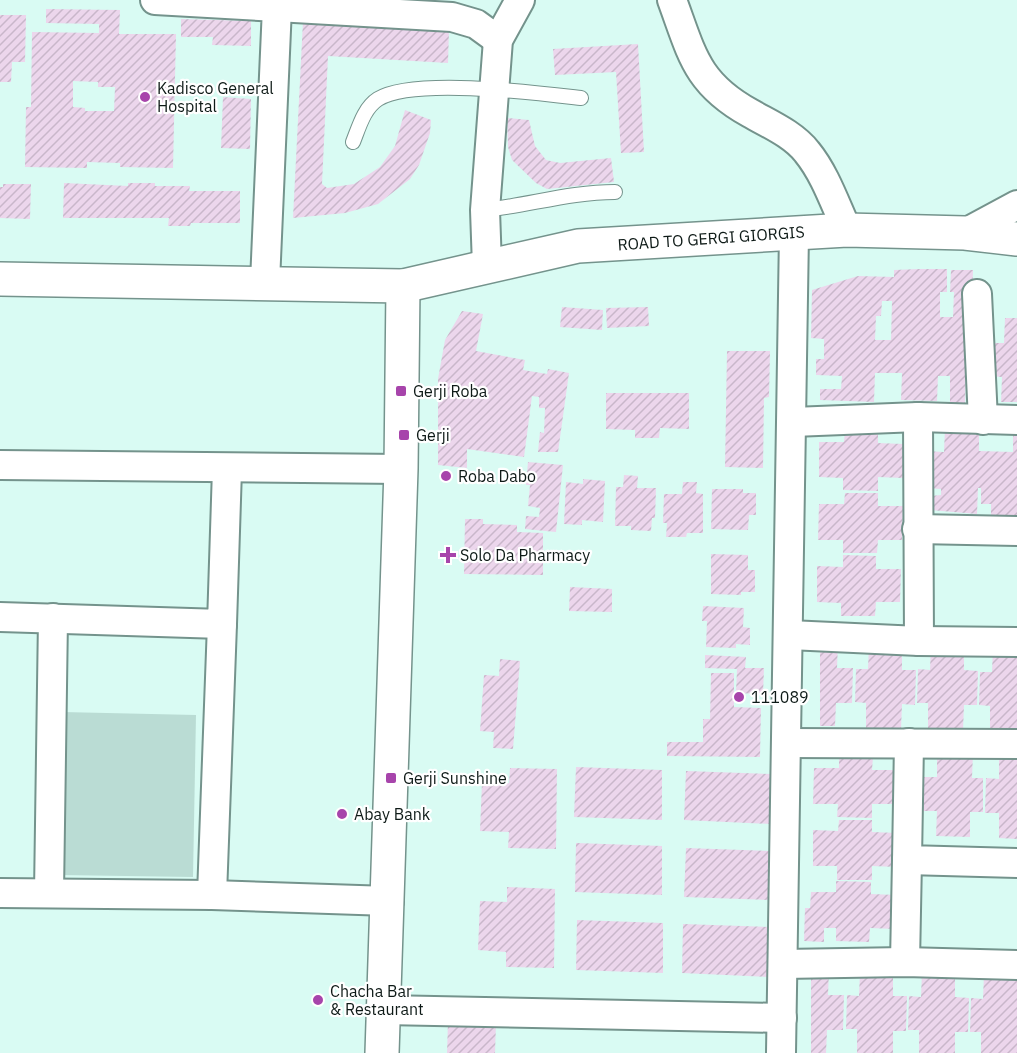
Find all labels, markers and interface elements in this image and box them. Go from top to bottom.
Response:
place label: Kadisco General Hospital [157,78,274,116]
marker: Kadisco General Hospital [138,90,152,104]
street label: ROAD TO GERGI GIORGIS [617,221,805,255]
place label: Gerji Roba [413,381,488,401]
marker: Gerji Roba [394,384,408,398]
place label: Gerji [416,425,450,445]
marker: Gerji [397,428,411,442]
place label: Roba Dabo [458,466,536,486]
marker: Roba Dabo [439,469,453,483]
place label: Solo Da Pharmacy [460,545,590,565]
marker: Solo Da Pharmacy [441,548,455,562]
place label: 111089 [751,687,809,707]
marker: 111089 [732,690,746,704]
place label: Gerji Sunshine [403,768,507,788]
marker: Gerji Sunshine [384,771,398,785]
place label: Abay Bank [354,804,431,824]
marker: Abay Bank [335,807,349,821]
place label: Chacha Bar & Restaurant [330,981,424,1019]
marker: Chacha Bar & Restaurant [311,993,325,1007]

